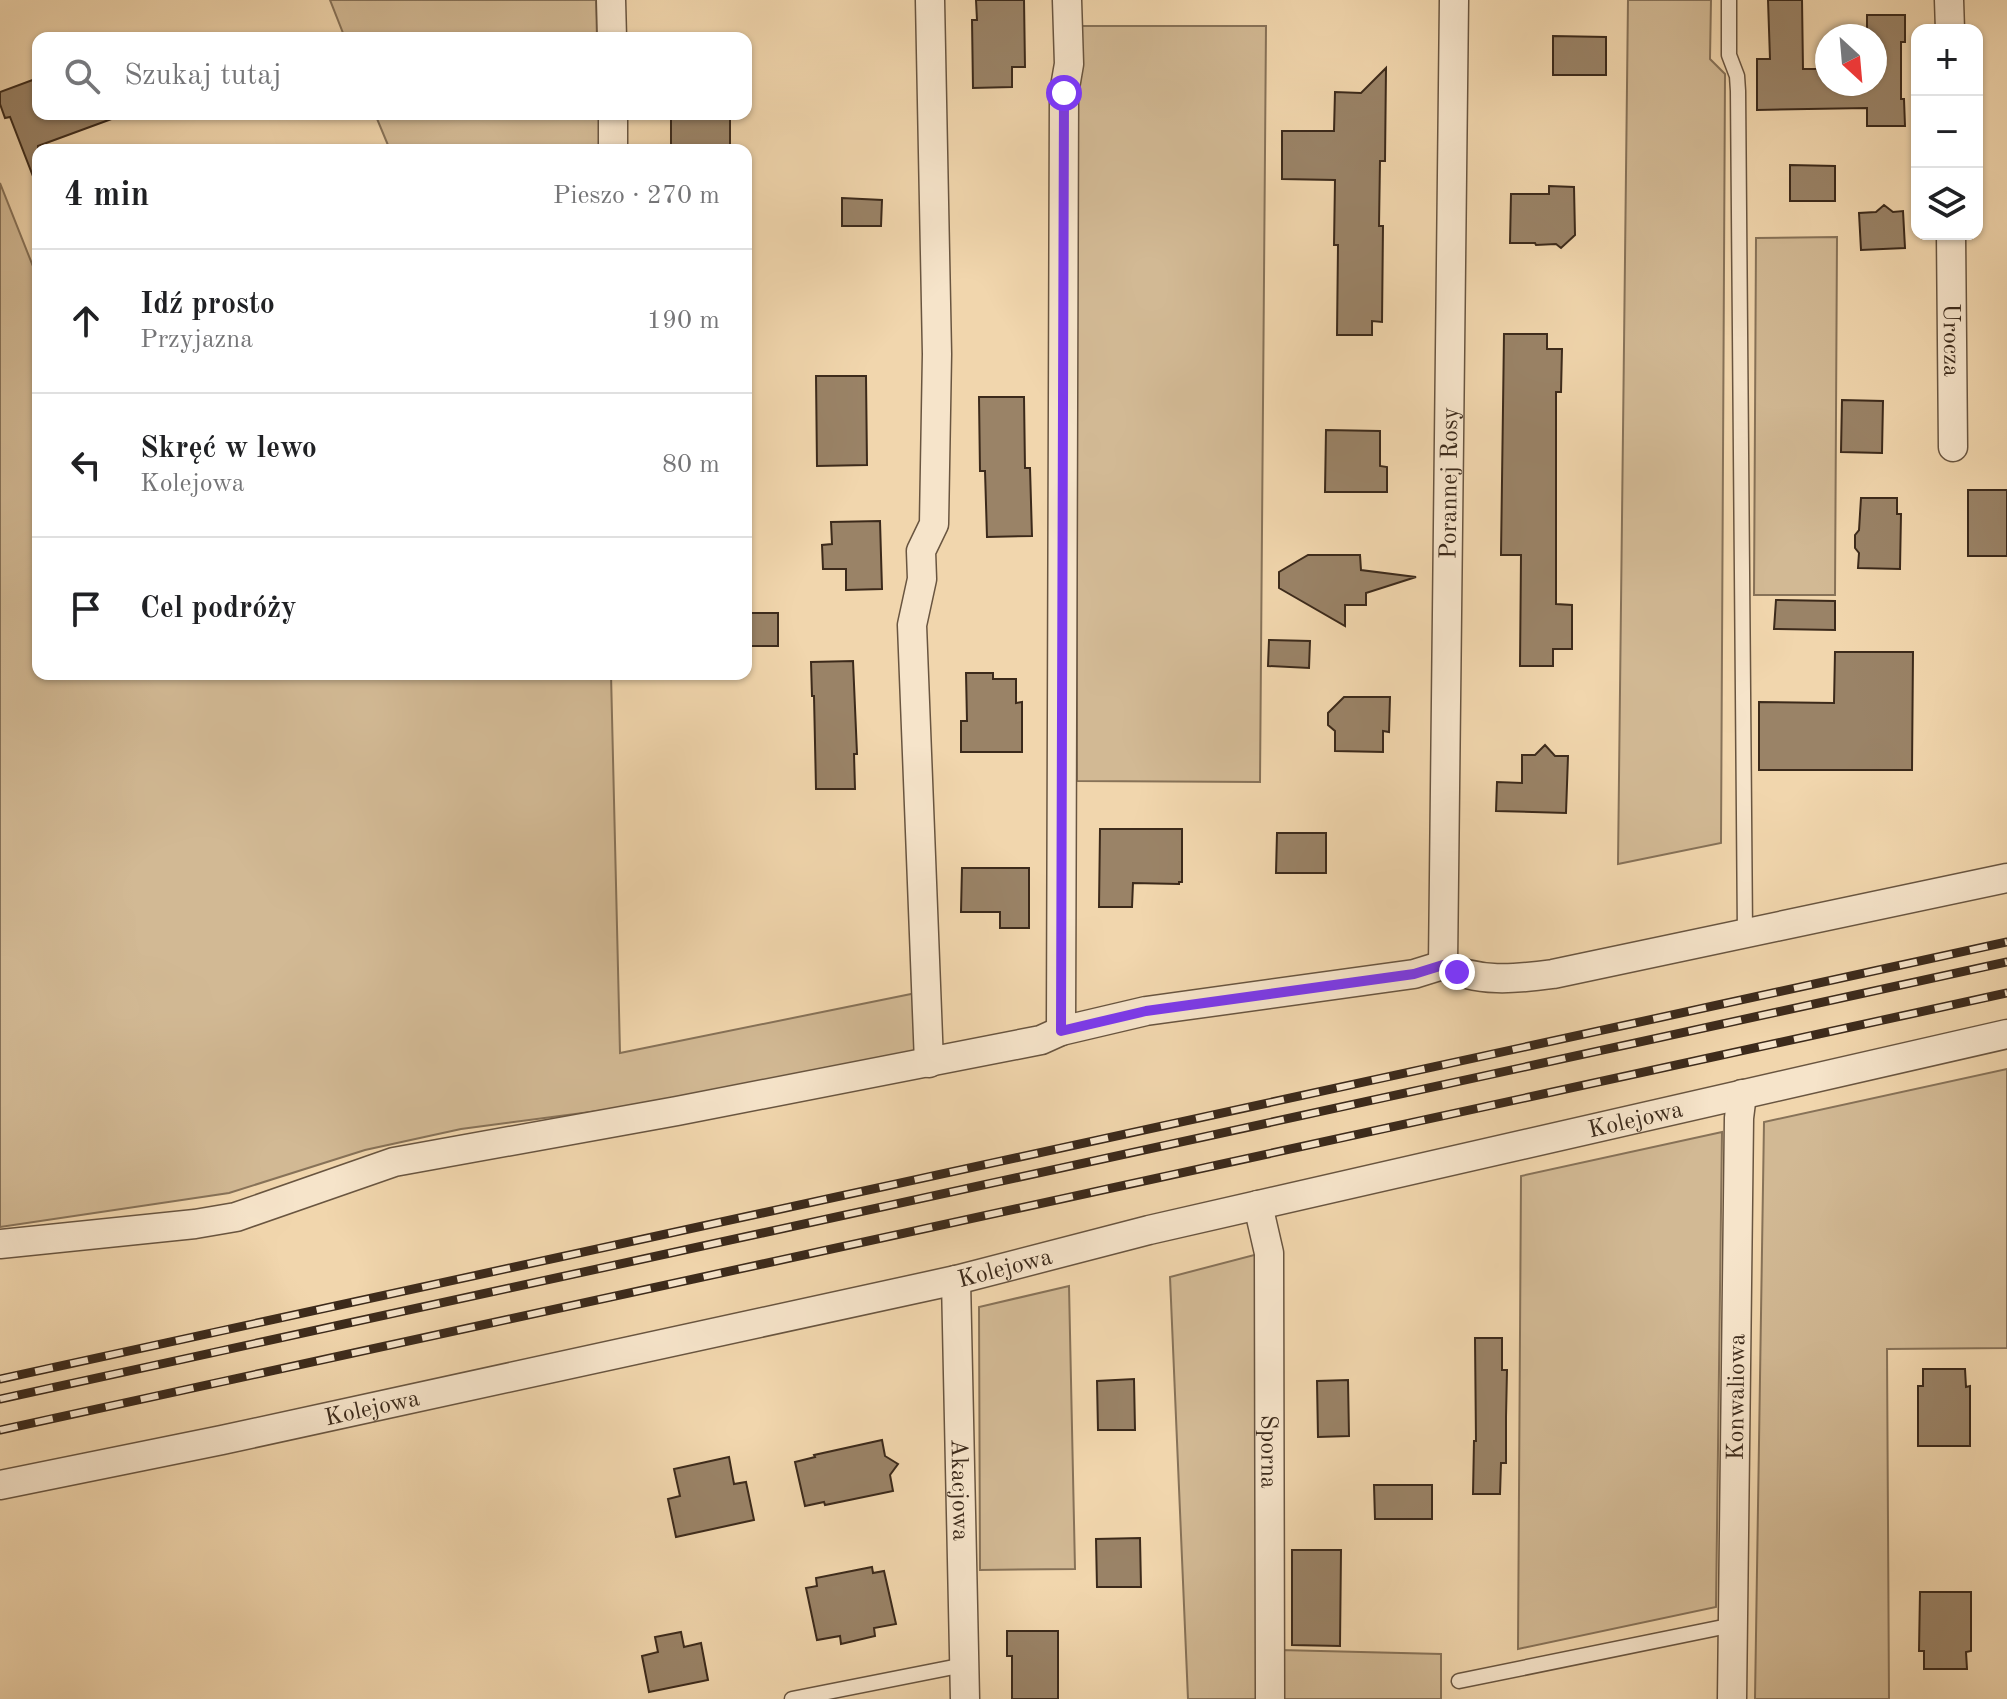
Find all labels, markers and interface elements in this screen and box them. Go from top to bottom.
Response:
north arrow [1815,24,1887,96]
map controls [1911,24,1983,240]
button: + [1911,24,1983,96]
search box [32,32,752,120]
icon: search [60,54,104,98]
text: Szukaj tutaj [124,61,282,91]
route start [1046,75,1082,111]
button: − [1911,96,1983,168]
button: layers [1911,168,1983,240]
text: 4 min [64,179,149,213]
text: Pieszo · 270 m [553,183,720,209]
text: Idź prosto [140,290,275,320]
icon: ahead [64,299,108,343]
street label: Urocza [1938,303,1962,377]
text: 190 m [647,308,720,334]
text: Przyjazna [140,327,253,353]
street label: Porannej Rosy [1438,406,1463,559]
text: Skręć w lewo [140,434,317,464]
icon: left [64,443,108,487]
text: 80 m [662,452,720,478]
text: Kolejowa [140,471,245,497]
icon: arrive [64,587,108,631]
text: Cel podróży [140,594,297,624]
route end [1439,954,1475,990]
street label: Kolejowa [1586,1098,1686,1143]
street label: Kolejowa [955,1246,1055,1293]
street label: Konwaliowa [1725,1333,1750,1461]
street label: Kolejowa [323,1387,422,1431]
street label: Sporna [1255,1415,1280,1489]
street label: Akacjowa [945,1439,972,1541]

